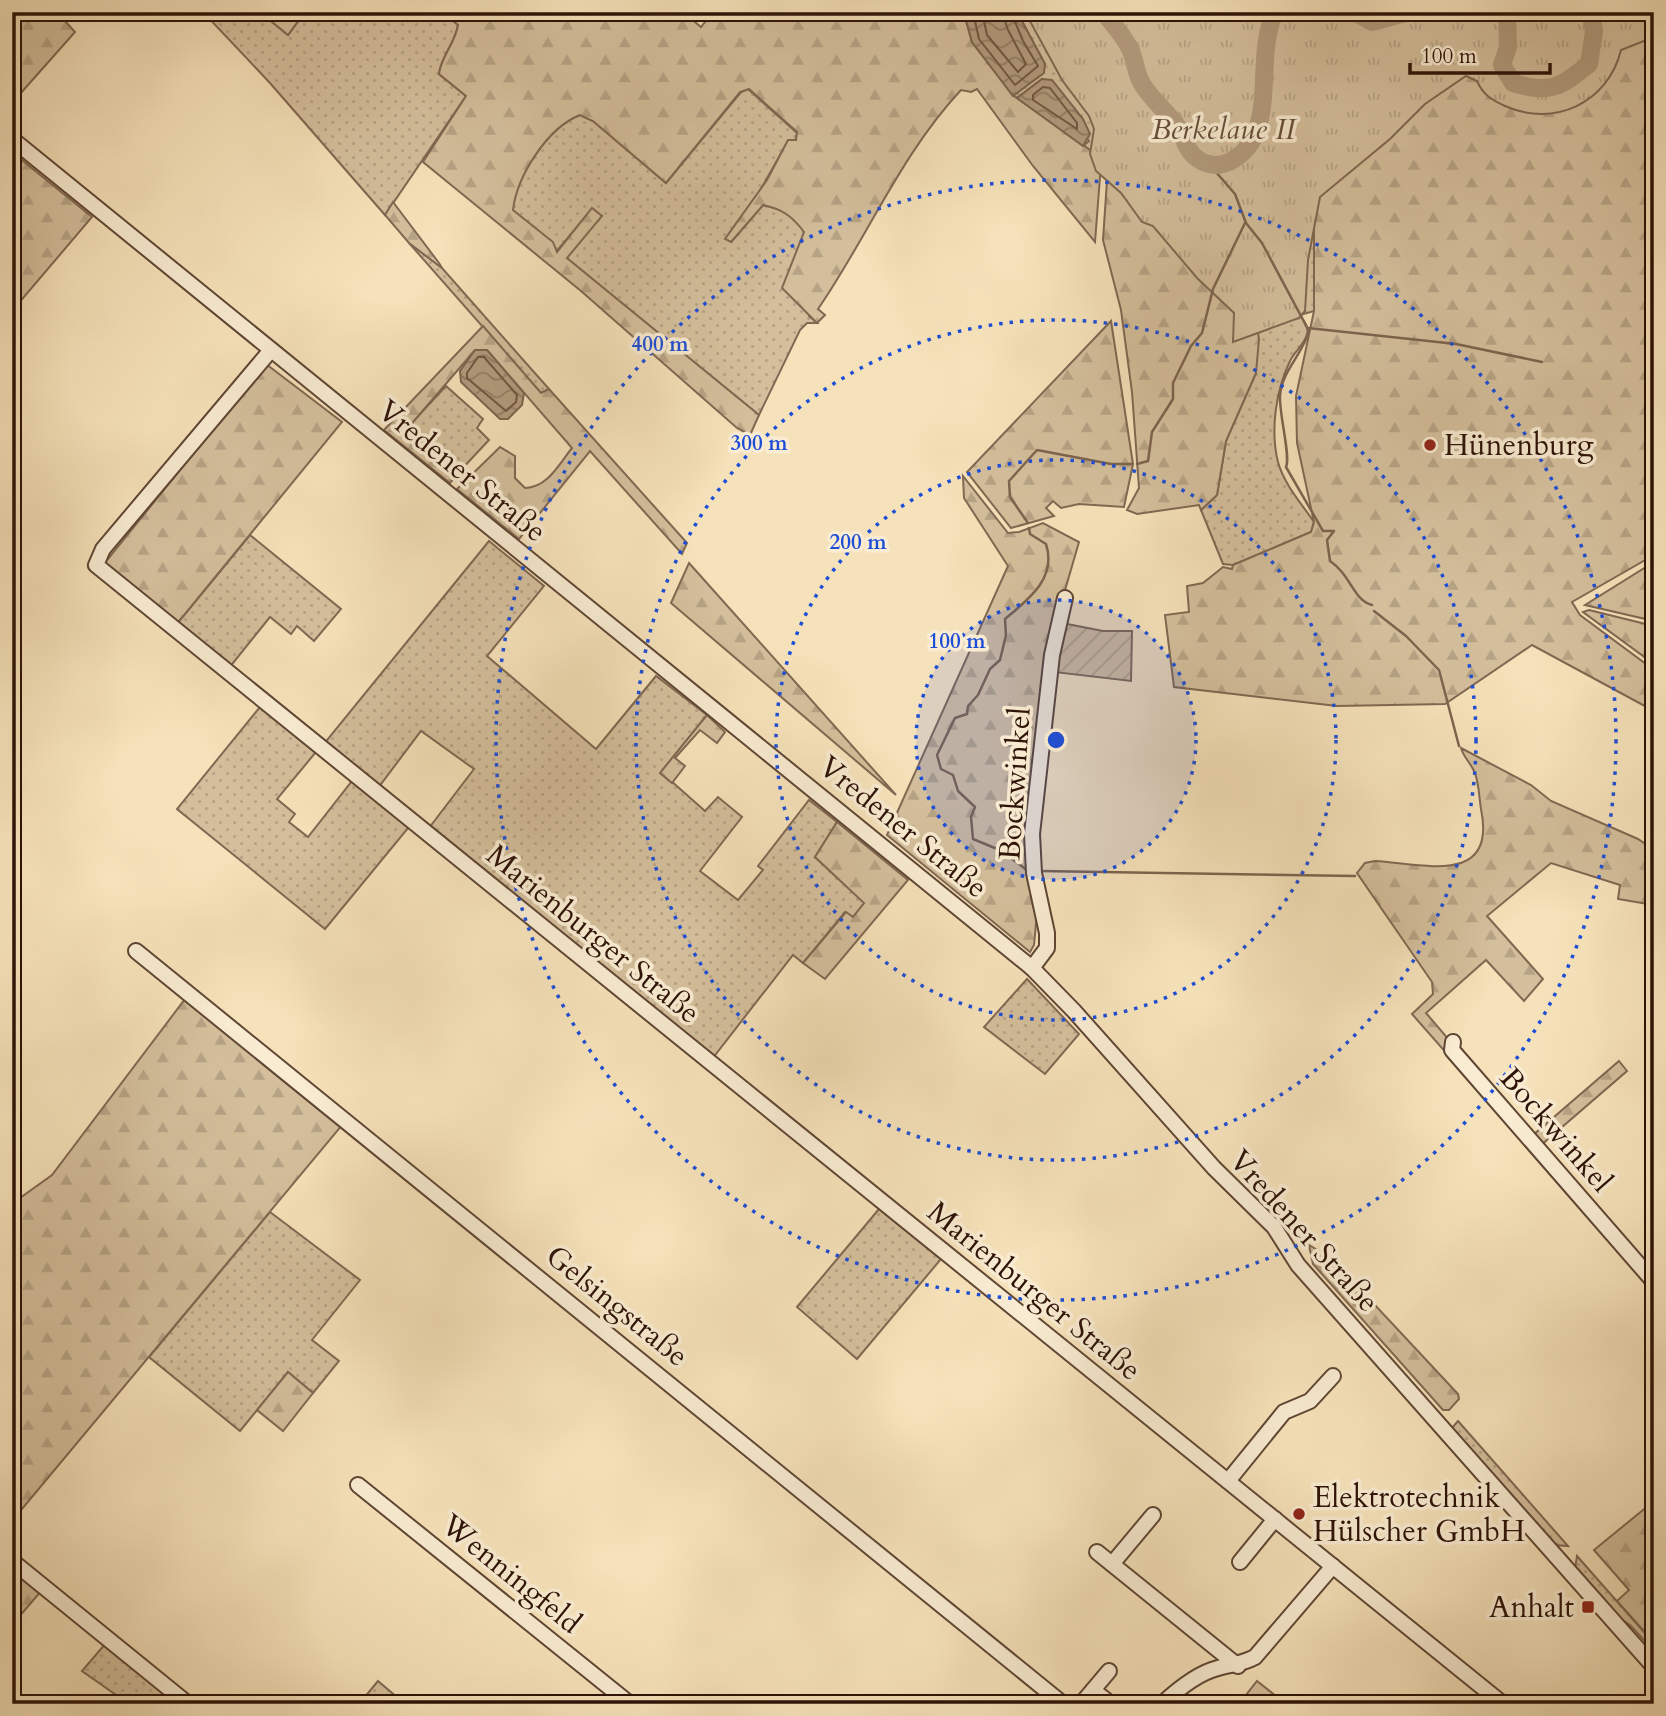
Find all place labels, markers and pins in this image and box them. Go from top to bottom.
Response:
place label: Hünenburg [1444,425,1594,466]
marker: Hünenburg [1422,437,1438,453]
centre of rings [1044,728,1068,752]
place label: Elektrotechnik Hülscher GmbH [1313,1477,1525,1552]
marker: Elektrotechnik Hülscher GmbH [1291,1506,1307,1522]
place label: Anhalt [1489,1587,1575,1628]
marker: Anhalt [1580,1599,1596,1615]

